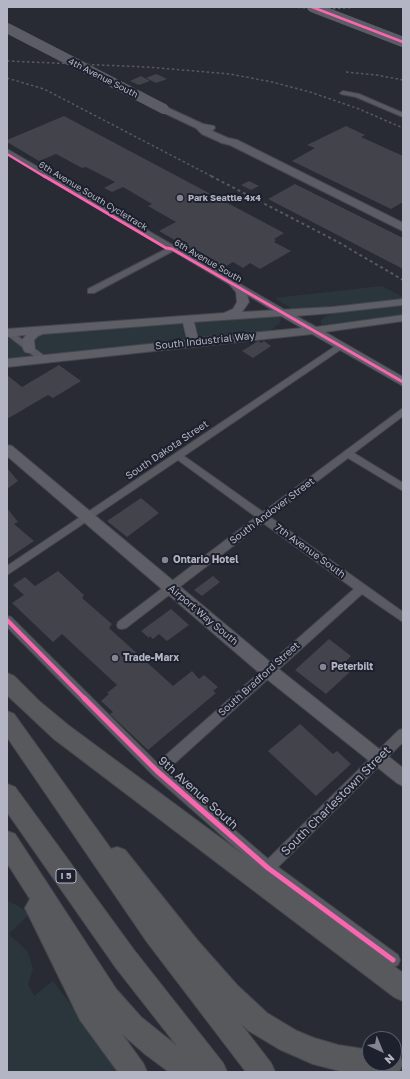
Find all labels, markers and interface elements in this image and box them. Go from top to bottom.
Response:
street label: 4th Avenue South [66,56,140,100]
street label: 6th Avenue South Cycletrack [37,159,149,233]
marker: Park Seattle 4x4 [175,193,185,203]
place label: Park Seattle 4x4 [188,193,261,203]
street label: 6th Avenue South [172,237,244,285]
street label: South Industrial Way [155,330,255,352]
street label: South Dakota Street [123,418,211,482]
street label: South Andover Street [227,475,317,547]
street label: 7th Avenue South [272,521,348,581]
place label: Ontario Hotel [173,554,238,566]
marker: Ontario Hotel [160,555,170,565]
street label: Airport Way South [166,582,240,648]
street label: South Bradford Street [216,639,302,719]
place label: Trade-Marx [123,652,179,664]
marker: Trade-Marx [110,653,120,663]
place label: Peterbilt [331,661,373,673]
marker: Peterbilt [318,662,328,672]
street label: South Charlestown Street [278,743,394,859]
street label: 9th Avenue South [155,753,241,833]
road number: I 5 [56,869,76,883]
north arrow [362,1031,402,1071]
text: N [382,1052,398,1067]

